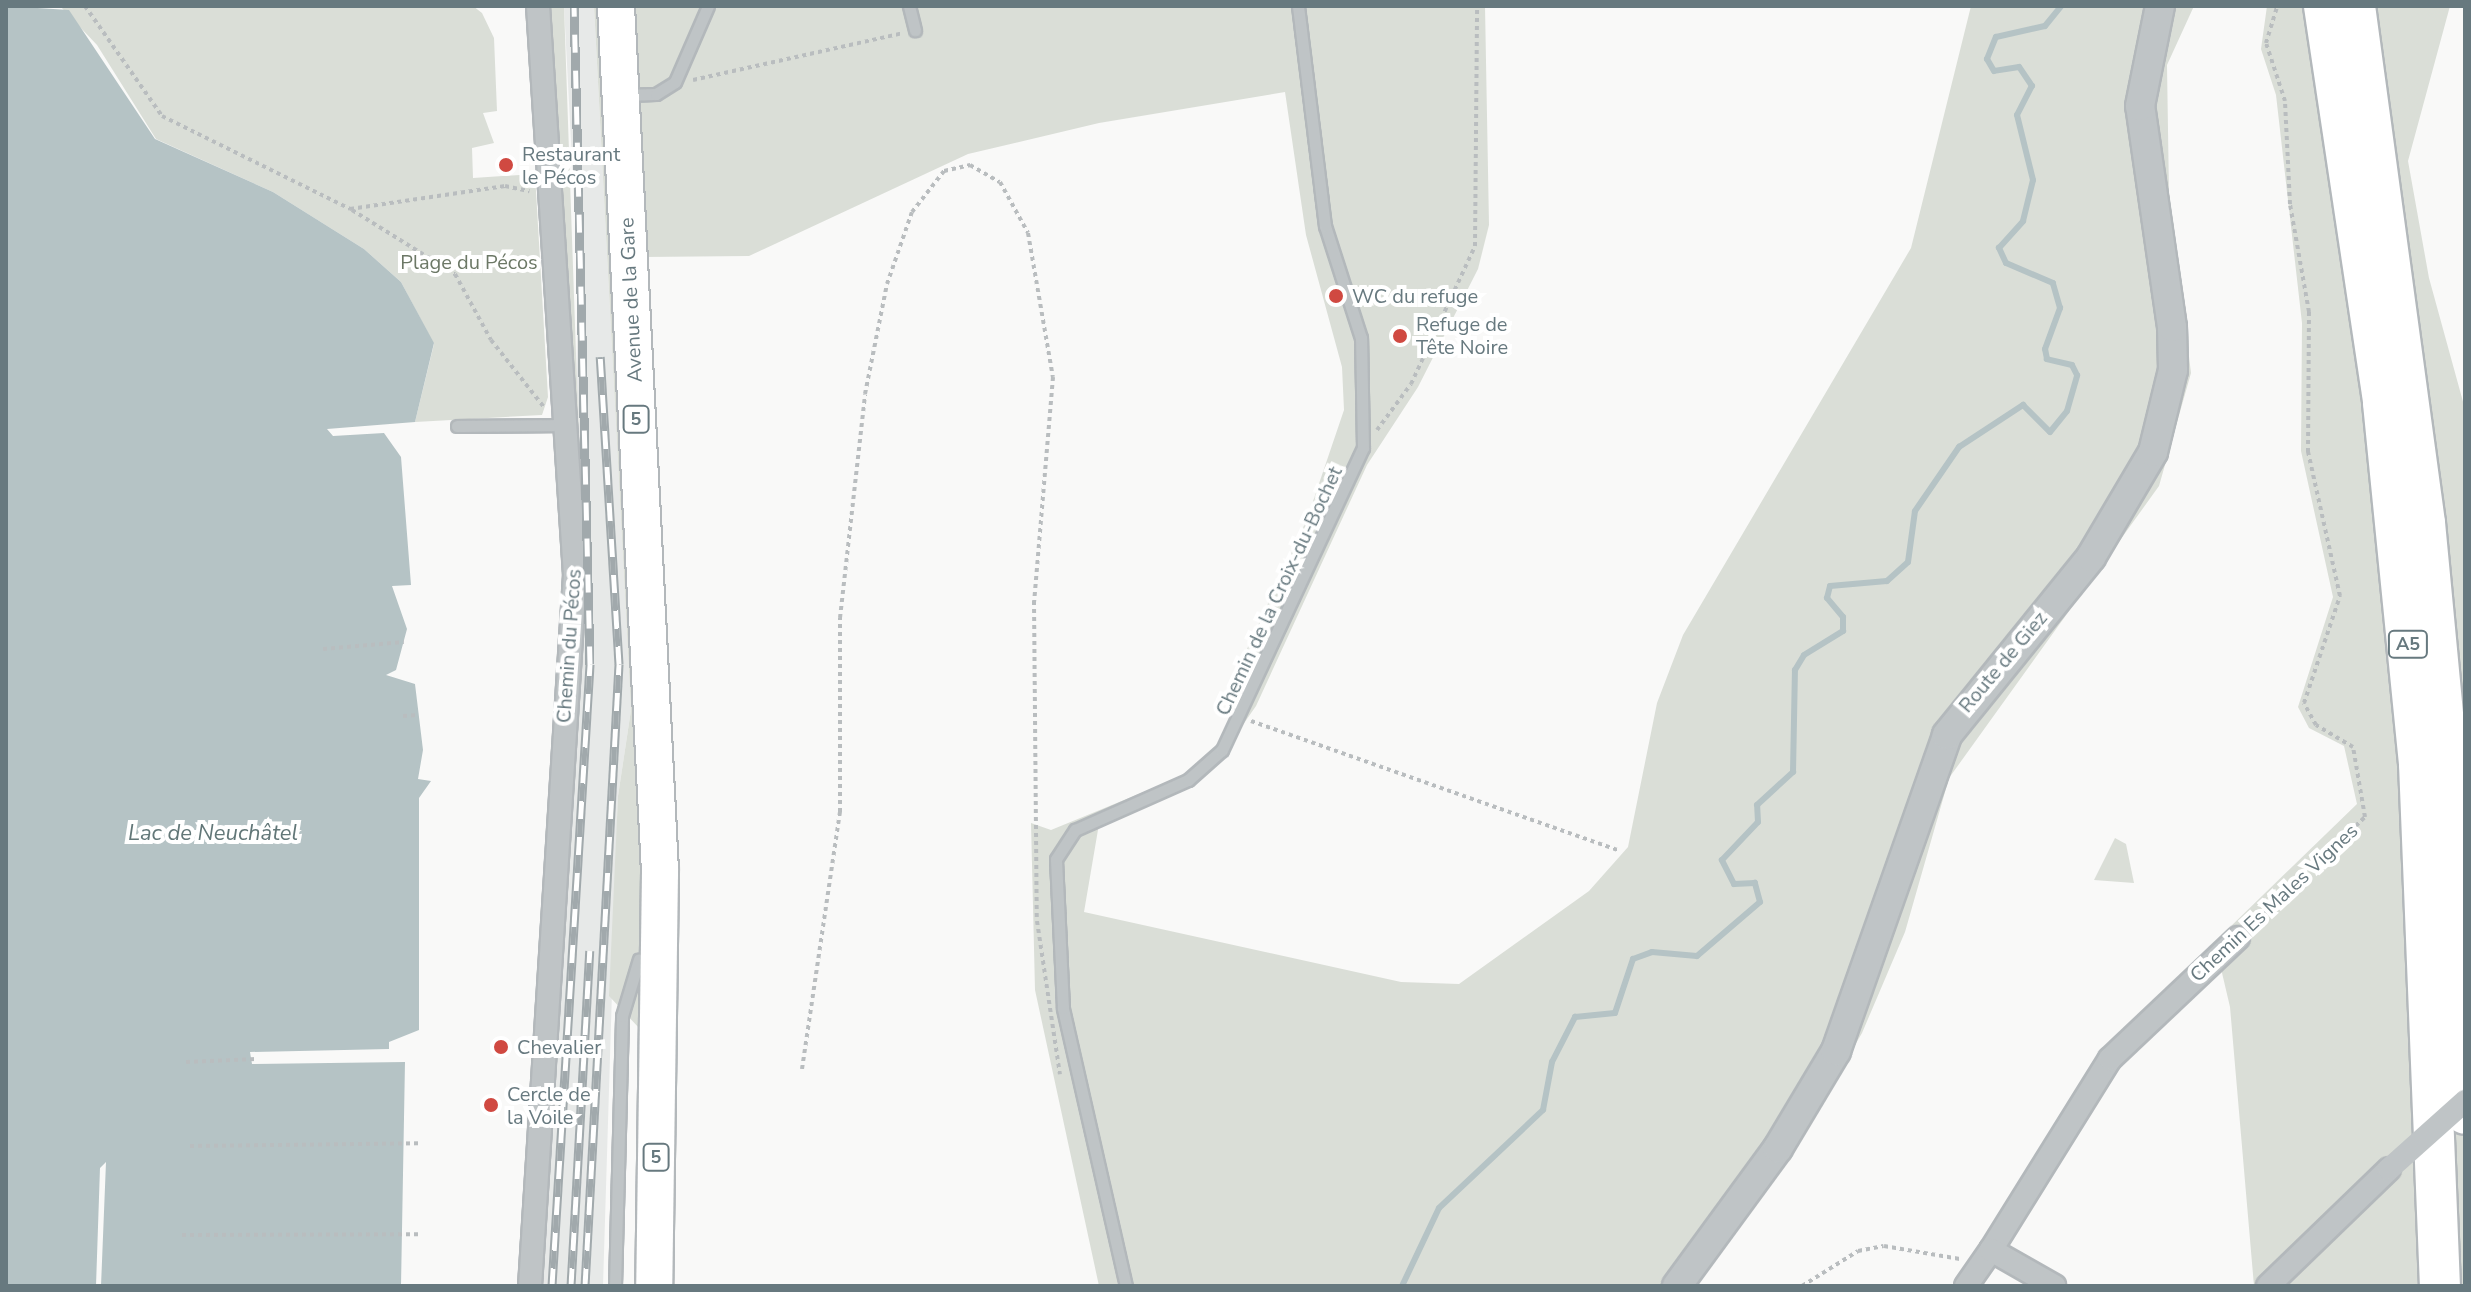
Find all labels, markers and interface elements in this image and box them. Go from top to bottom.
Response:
place label: Restaurant le Pécos [522,142,620,189]
marker: Restaurant le Pécos [497,156,515,174]
street label: Avenue de la Gare [615,217,647,383]
park label: Plage du Pécos [400,250,538,274]
place label: WC du refuge [1352,284,1478,308]
marker: WC du refuge [1327,287,1345,305]
place label: Refuge de Tête Noire [1416,312,1508,359]
marker: Refuge de Tête Noire [1391,327,1409,345]
road number: 5 [622,405,650,433]
street label: Chemin de la Croix-du-Bochet [1211,463,1347,719]
street label: Chemin du Pécos [552,568,586,724]
street label: Route de Giez [1954,607,2052,717]
road number: A5 [2386,630,2430,658]
street label: Chemin Es Males Vignes [2185,819,2363,987]
water label: Lac de Neuchâtel [128,821,298,847]
place label: Chevalier [517,1035,601,1059]
marker: Chevalier [492,1038,510,1056]
place label: Cercle de la Voile [507,1082,591,1129]
marker: Cercle de la Voile [482,1096,500,1114]
road number: 5 [642,1143,670,1171]

